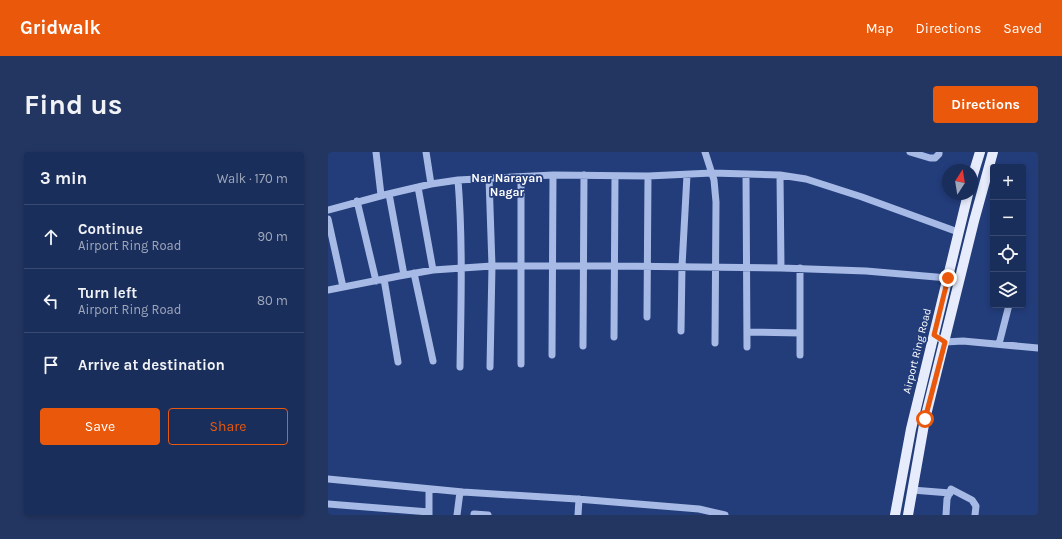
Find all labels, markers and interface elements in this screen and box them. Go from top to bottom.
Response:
text: Gridwalk [20,17,101,39]
text: Map [866,20,894,37]
text: Directions [916,20,981,37]
text: Saved [1003,20,1042,37]
button: Directions [933,86,1038,123]
text: Find us [24,88,123,121]
north arrow [942,164,978,200]
map controls [990,164,1026,308]
button: + [990,164,1026,200]
text: 3 min [40,168,87,188]
text: Walk · 170 m [217,171,288,186]
district label: Nar Narayan Nagar [471,171,543,199]
button: − [990,200,1026,236]
text: Continue [78,220,143,238]
icon: ahead [40,226,62,248]
text: 90 m [257,229,288,244]
button: locate [990,236,1026,272]
text: Airport Ring Road [78,238,181,253]
route end [939,269,957,287]
button: layers [990,272,1026,308]
text: Turn left [78,284,137,302]
icon: left [40,290,62,312]
text: 80 m [257,293,288,308]
text: Airport Ring Road [78,302,181,317]
street label: Airport Ring Road [900,307,934,395]
icon: arrive [40,354,62,376]
text: Arrive at destination [78,356,225,374]
button: Save [40,408,160,445]
button: Share [168,408,288,445]
route start [916,410,934,428]

